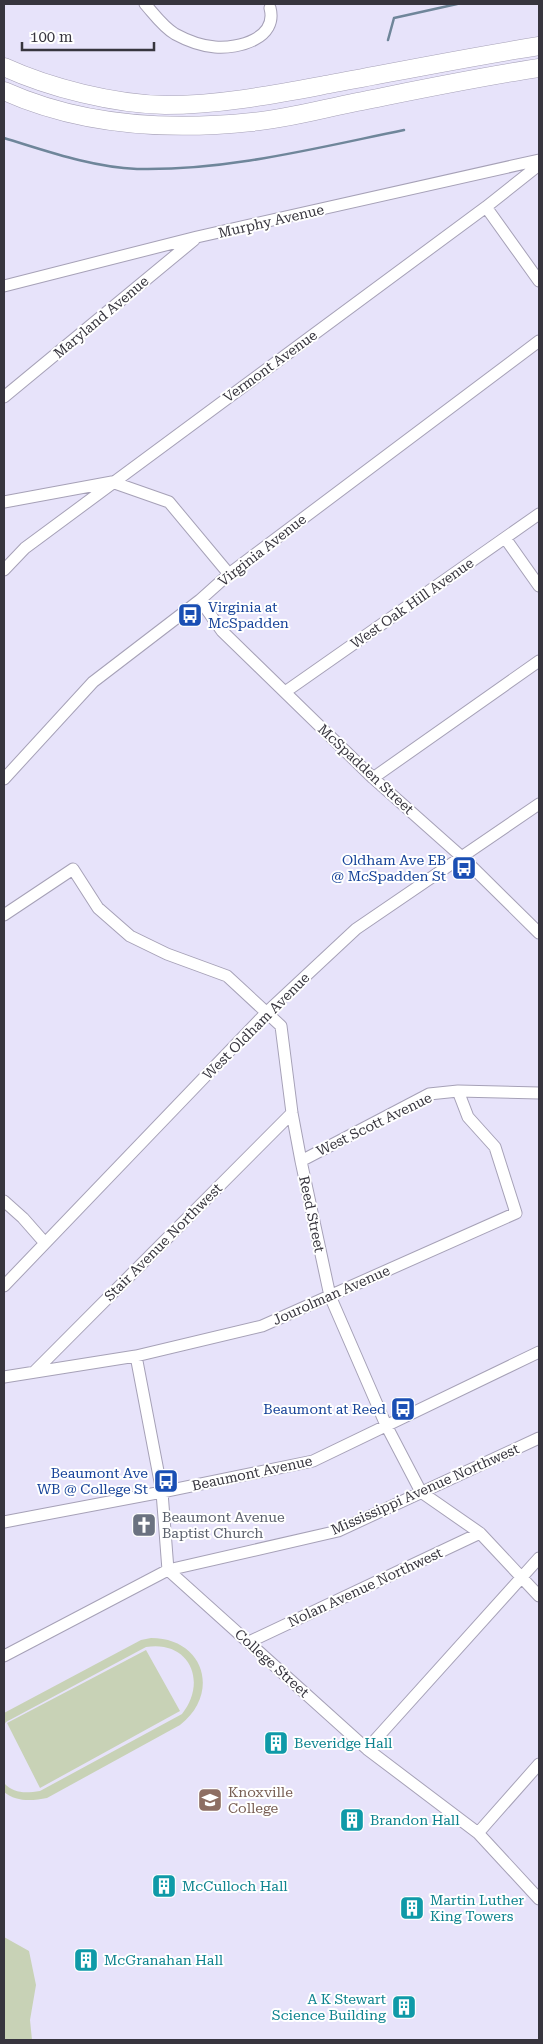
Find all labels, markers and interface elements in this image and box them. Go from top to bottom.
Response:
scale bar [22,20,155,52]
text: 100 m [30,28,73,46]
street label: Murphy Avenue [217,201,326,241]
street label: Maryland Avenue [50,273,152,361]
street label: Vermont Avenue [220,326,320,405]
street label: Virginia Avenue [215,511,309,589]
street label: West Oak Hill Avenue [347,554,477,652]
place label: Virginia at McSpadden [208,599,289,631]
bus stop icon: Virginia at McSpadden [177,602,203,628]
street label: McSpadden Street [315,721,417,817]
place label: Oldham Ave EB @ McSpadden St [331,852,446,884]
bus stop icon: Oldham Ave EB @ McSpadden St [451,855,477,881]
street label: West Oldham Avenue [199,969,313,1083]
street label: West Scott Avenue [314,1089,435,1159]
street label: Reed Street [296,1174,328,1254]
street label: Stair Avenue Northwest [101,1180,225,1304]
street label: Jourolman Avenue [270,1262,392,1328]
bus stop icon: Beaumont at Reed [390,1396,416,1422]
place label: Beaumont at Reed [263,1401,386,1417]
street label: Mississippi Avenue Northwest [329,1440,521,1538]
street label: Beaumont Avenue [190,1452,314,1494]
place label: Beaumont Ave WB @ College St [37,1465,148,1497]
bus stop icon: Beaumont Ave WB @ College St [153,1468,179,1494]
place label: Beaumont Avenue Baptist Church [162,1509,285,1541]
church icon: Beaumont Avenue Baptist Church [131,1512,157,1538]
street label: Nolan Avenue Northwest [285,1544,445,1630]
street label: College Street [232,1626,312,1700]
building icon: Beveridge Hall [263,1730,289,1756]
place label: Beveridge Hall [294,1735,393,1751]
place label: Knoxville College [228,1784,293,1816]
school or university icon: Knoxville College [197,1787,223,1813]
building icon: Brandon Hall [339,1807,365,1833]
place label: Brandon Hall [370,1812,460,1828]
building icon: McCulloch Hall [151,1873,177,1899]
place label: McCulloch Hall [182,1878,288,1894]
place label: Martin Luther King Towers [430,1892,524,1924]
building icon: Martin Luther King Towers [399,1895,425,1921]
building icon: McGranahan Hall [73,1947,99,1973]
place label: McGranahan Hall [104,1952,224,1968]
place label: A K Stewart Science Building [272,1991,386,2023]
building icon: A K Stewart Science Building [391,1994,417,2020]

